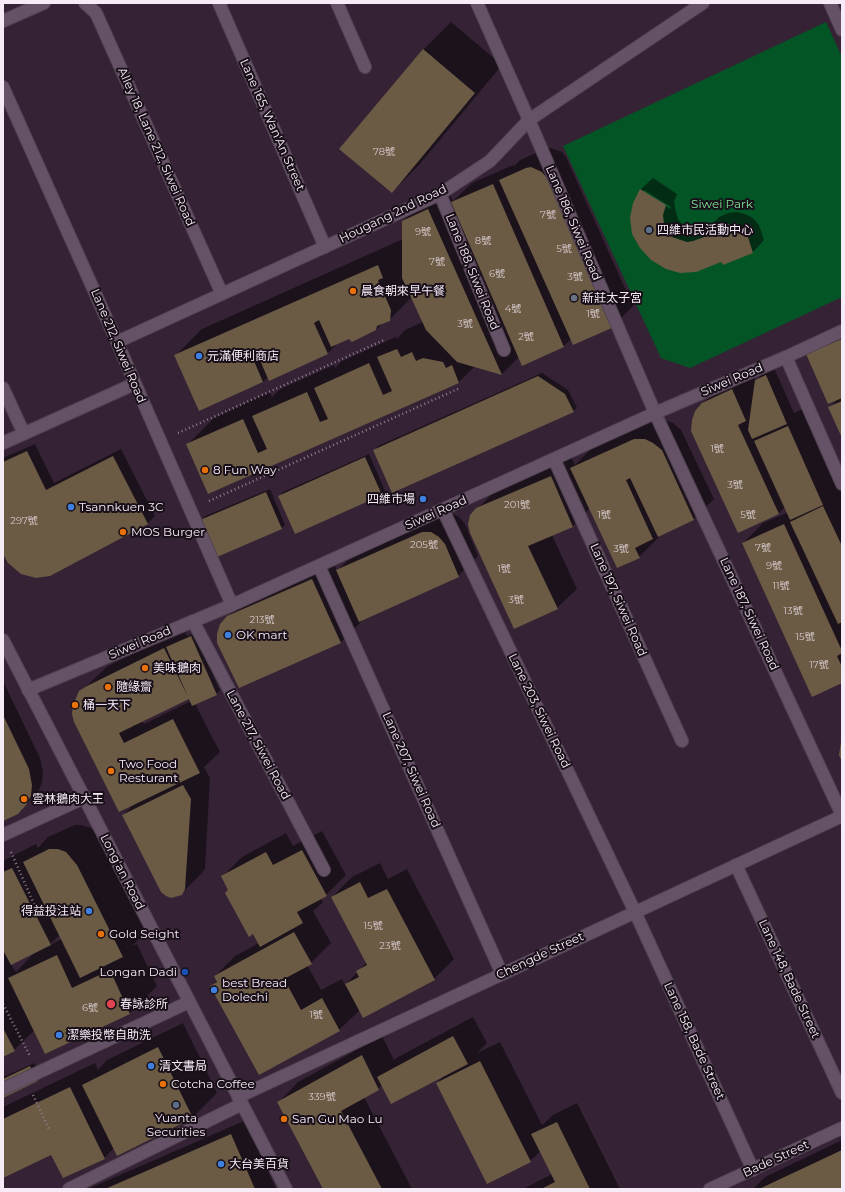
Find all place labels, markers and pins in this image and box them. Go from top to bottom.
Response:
place label: 四維市民活動中心 [657,223,753,237]
marker: 四維市民活動中心 [644,225,654,235]
place label: 晨食朝來早午餐 [361,284,445,298]
marker: 晨食朝來早午餐 [348,286,358,296]
place label: 新莊太子宮 [582,291,642,305]
marker: 新莊太子宮 [569,293,579,303]
place label: 元滿便利商店 [207,349,279,363]
marker: 元滿便利商店 [194,351,204,361]
place label: 8 Fun Way [213,463,277,477]
marker: 8 Fun Way [200,465,210,475]
place label: 四維市場 [367,492,415,506]
marker: 四維市場 [418,494,428,504]
place label: Tsannkuen 3C [79,500,163,514]
marker: Tsannkuen 3C [66,502,76,512]
place label: MOS Burger [131,525,205,539]
marker: MOS Burger [118,527,128,537]
place label: OK mart [236,628,287,642]
marker: OK mart [223,630,233,640]
place label: 美味鵝肉 [153,661,201,675]
marker: 美味鵝肉 [140,663,150,673]
place label: 隨緣齋 [116,680,152,694]
marker: 隨緣齋 [103,682,113,692]
place label: 桶一天下 [83,698,131,712]
marker: 桶一天下 [70,700,80,710]
place label: Two Food Resturant [119,757,178,785]
marker: Two Food Resturant [106,766,116,776]
place label: 雲林鵝肉大王 [32,792,104,806]
marker: 雲林鵝肉大王 [19,794,29,804]
place label: 得益投注站 [21,904,81,918]
marker: 得益投注站 [84,906,94,916]
place label: Gold Seight [109,927,179,941]
marker: Gold Seight [96,929,106,939]
place label: Longan Dadi [99,965,177,979]
marker: Longan Dadi [180,967,190,977]
place label: best Bread Dolechi [222,976,287,1004]
marker: best Bread Dolechi [209,985,219,995]
place label: 春詠診所 [120,997,168,1011]
marker: 春詠診所 [105,998,117,1010]
place label: 潔樂投幣自助洗 [67,1028,151,1042]
marker: 潔樂投幣自助洗 [54,1030,64,1040]
place label: 清文書局 [159,1059,207,1073]
marker: 清文書局 [146,1061,156,1071]
place label: Cotcha Coffee [171,1077,255,1091]
marker: Cotcha Coffee [158,1079,168,1089]
marker: Yuanta Securities [171,1100,181,1110]
place label: Yuanta Securities [147,1111,205,1139]
place label: San Gu Mao Lu [292,1112,382,1126]
marker: San Gu Mao Lu [279,1114,289,1124]
place label: 大台美百貨 [229,1157,289,1171]
marker: 大台美百貨 [216,1159,226,1169]

